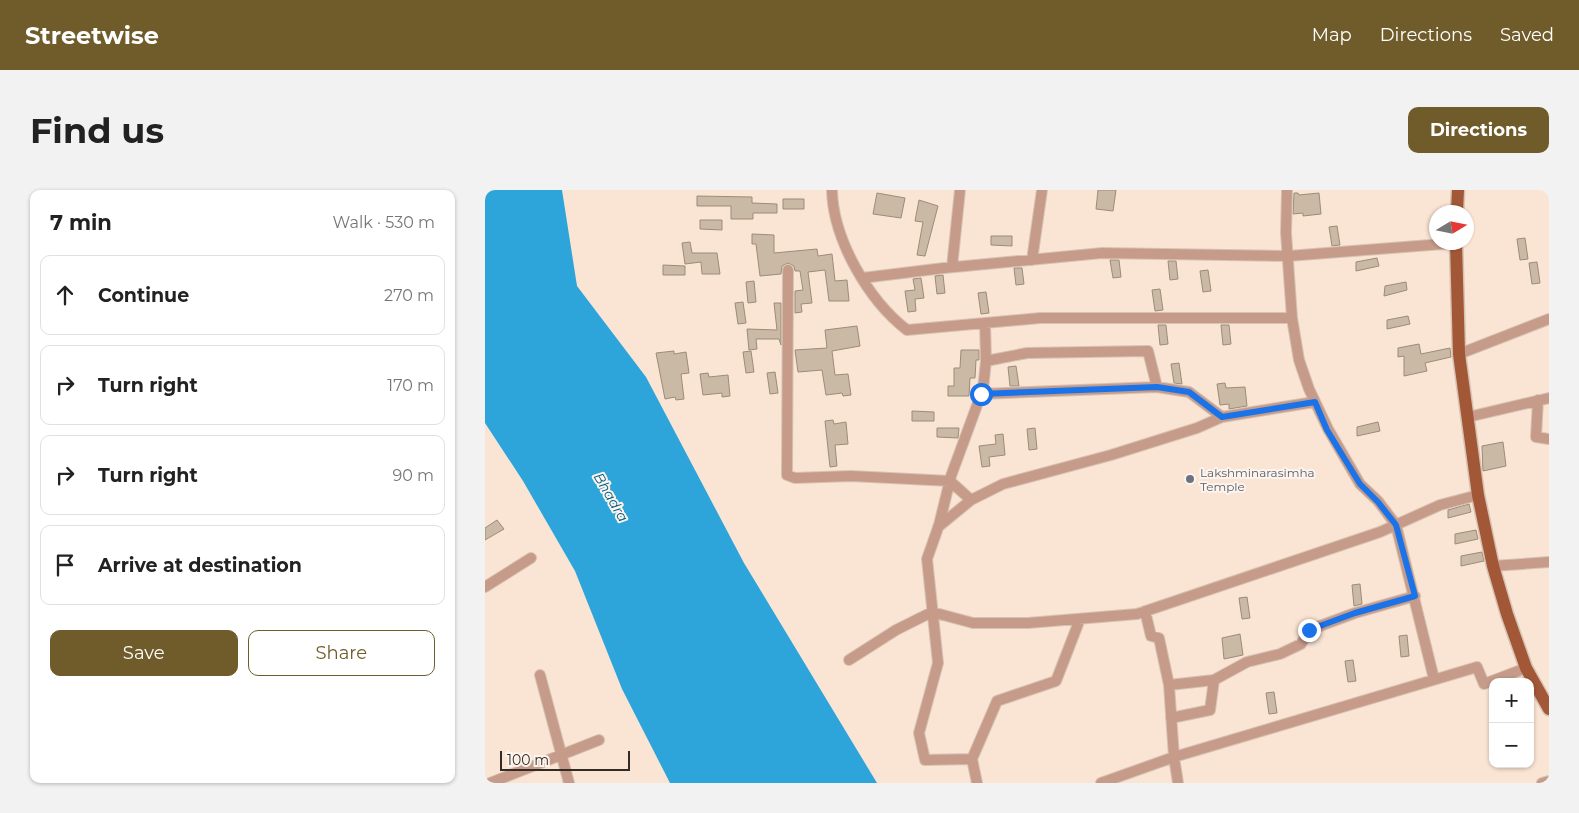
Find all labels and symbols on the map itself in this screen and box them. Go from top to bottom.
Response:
north arrow [1429,205,1474,250]
route start [970,383,993,406]
place label: Lakshminarasimha Temple [1200,465,1315,494]
water label: Bhadra [590,469,632,525]
marker: Lakshminarasimha Temple [1184,473,1196,485]
route end [1298,619,1321,642]
scale bar [500,748,630,771]

